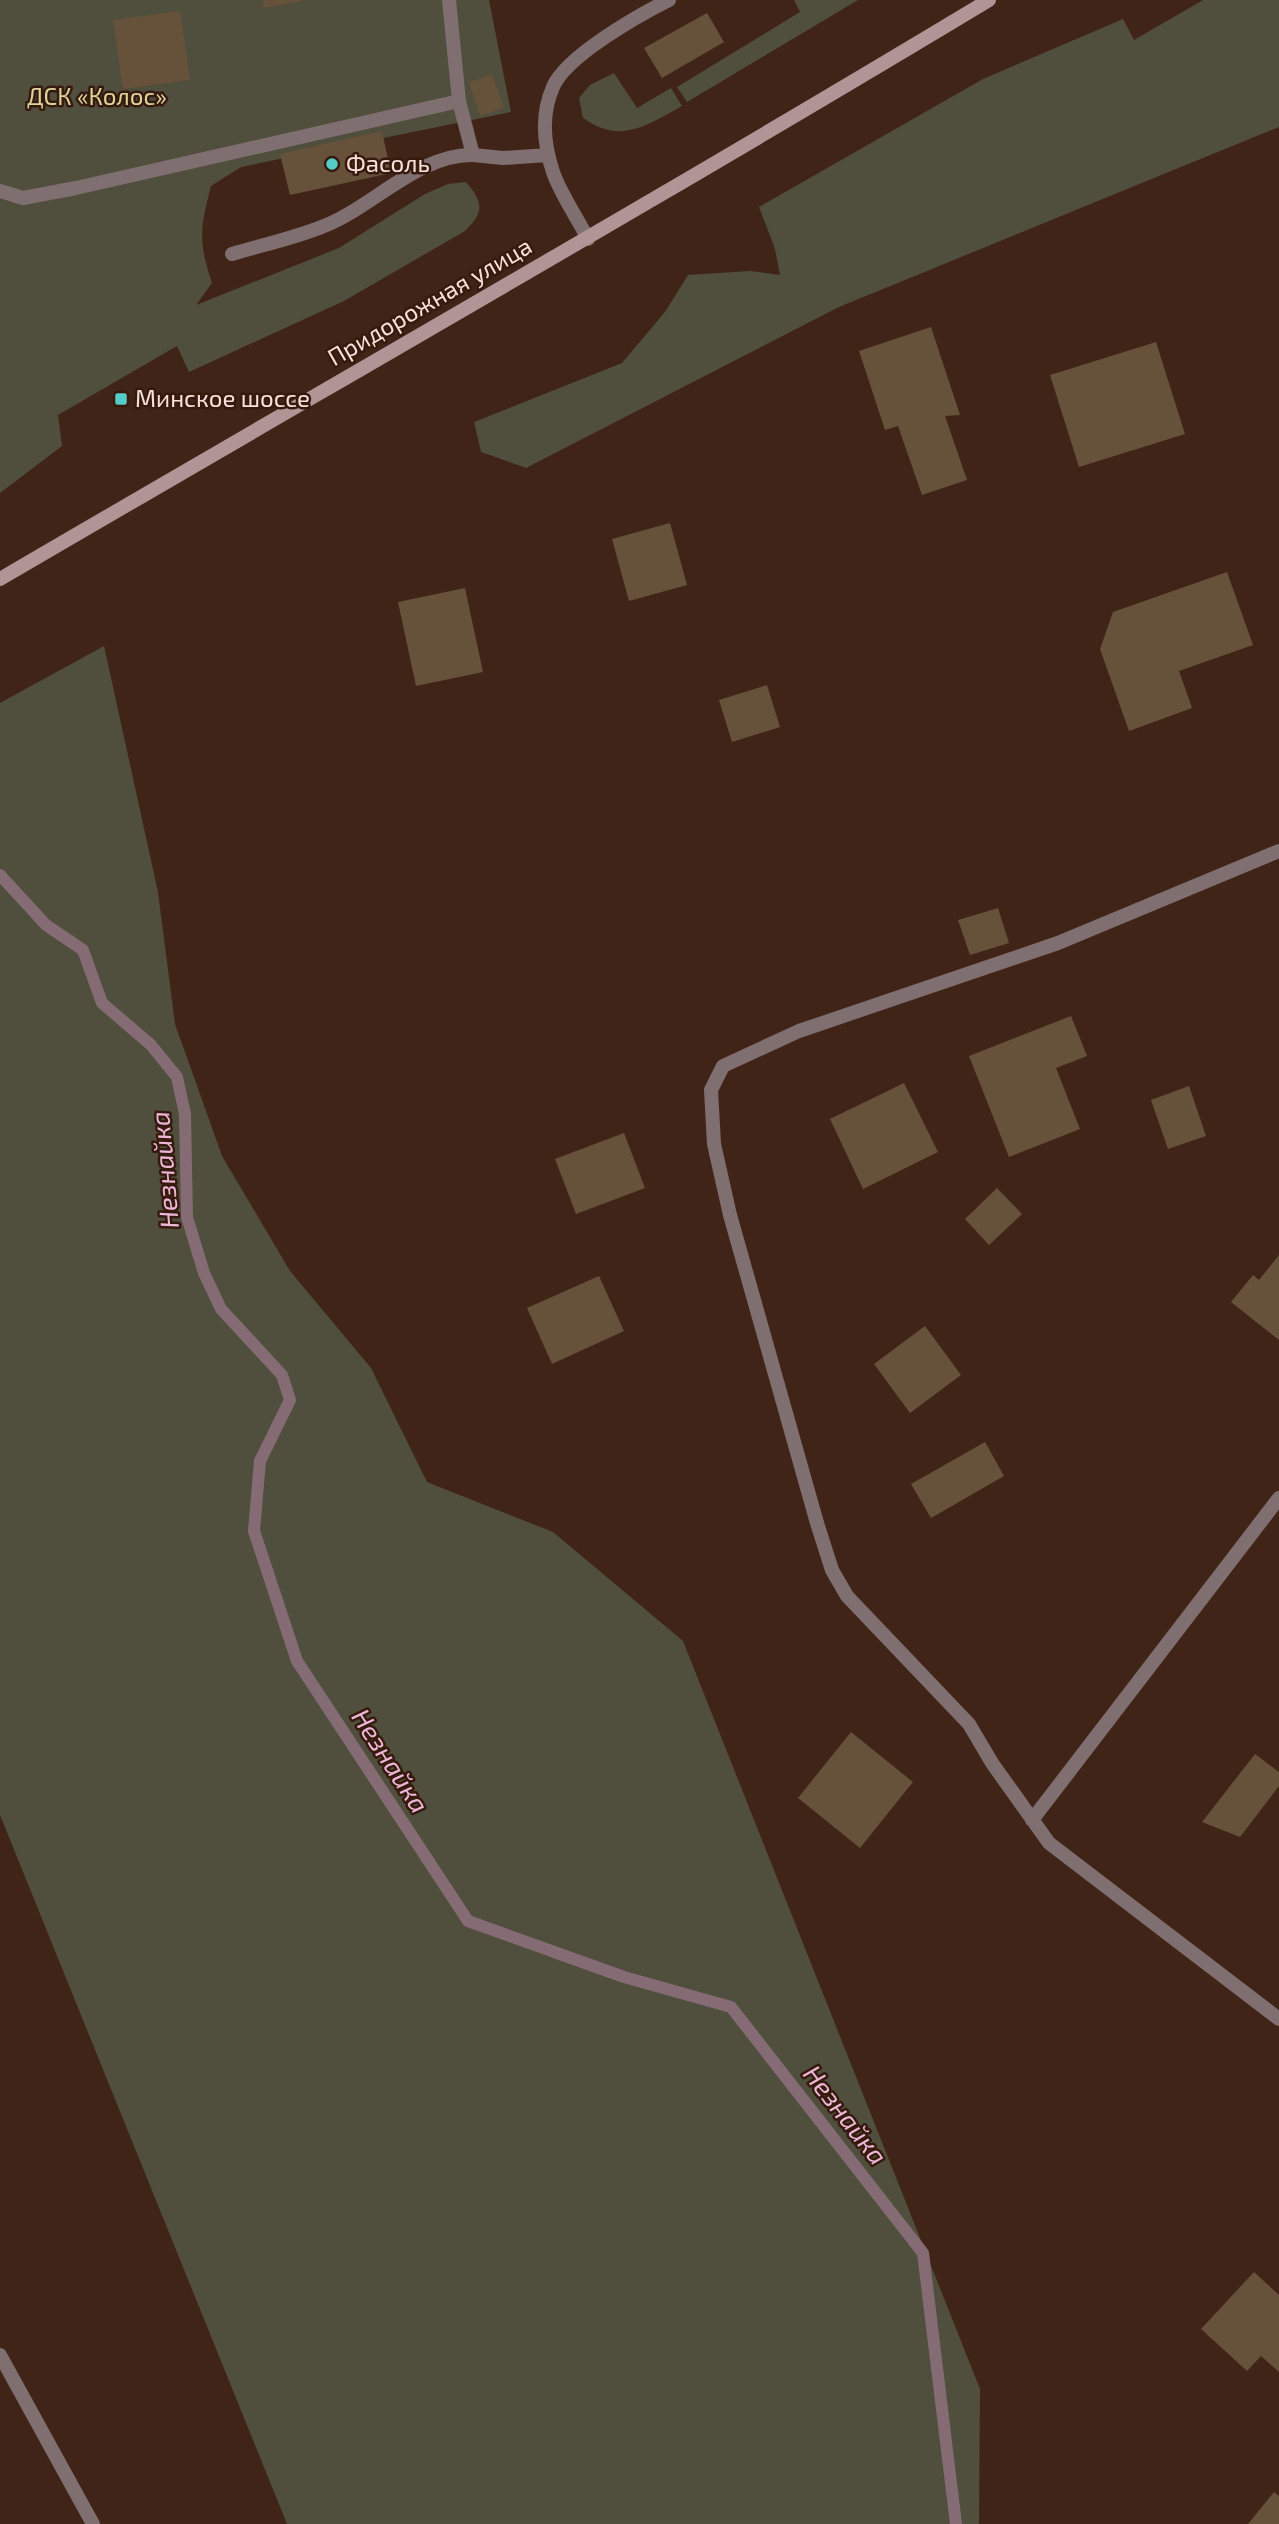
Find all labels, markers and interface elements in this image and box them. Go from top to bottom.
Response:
park label: ДСК «Колос» [27,81,167,110]
place label: Фасоль [346,148,430,177]
marker: Фасоль [324,156,340,172]
street label: Придорожная улица [322,230,537,372]
place label: Минское шоссе [135,383,310,412]
marker: Минское шоссе [113,391,129,407]
water label: Незнайка [143,1110,184,1230]
water label: Незнайка [346,1702,436,1818]
water label: Незнайка [798,2058,895,2170]

